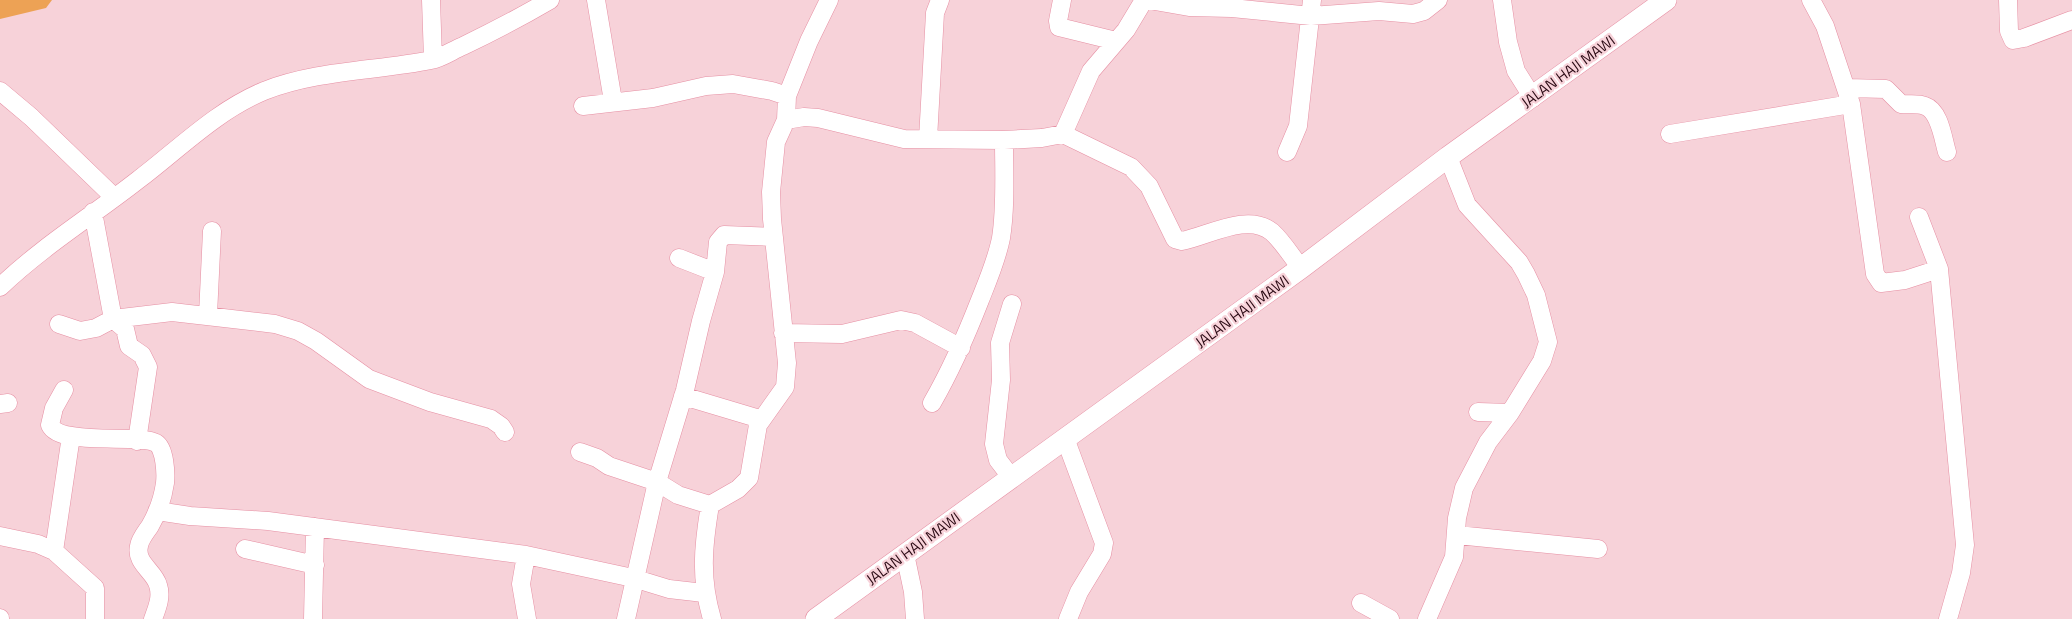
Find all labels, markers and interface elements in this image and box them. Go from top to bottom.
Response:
street label: JALAN HAJI MAWI [1516,29,1620,113]
street label: JALAN HAJI MAWI [1190,269,1294,353]
street label: JALAN HAJI MAWI [861,506,965,590]

